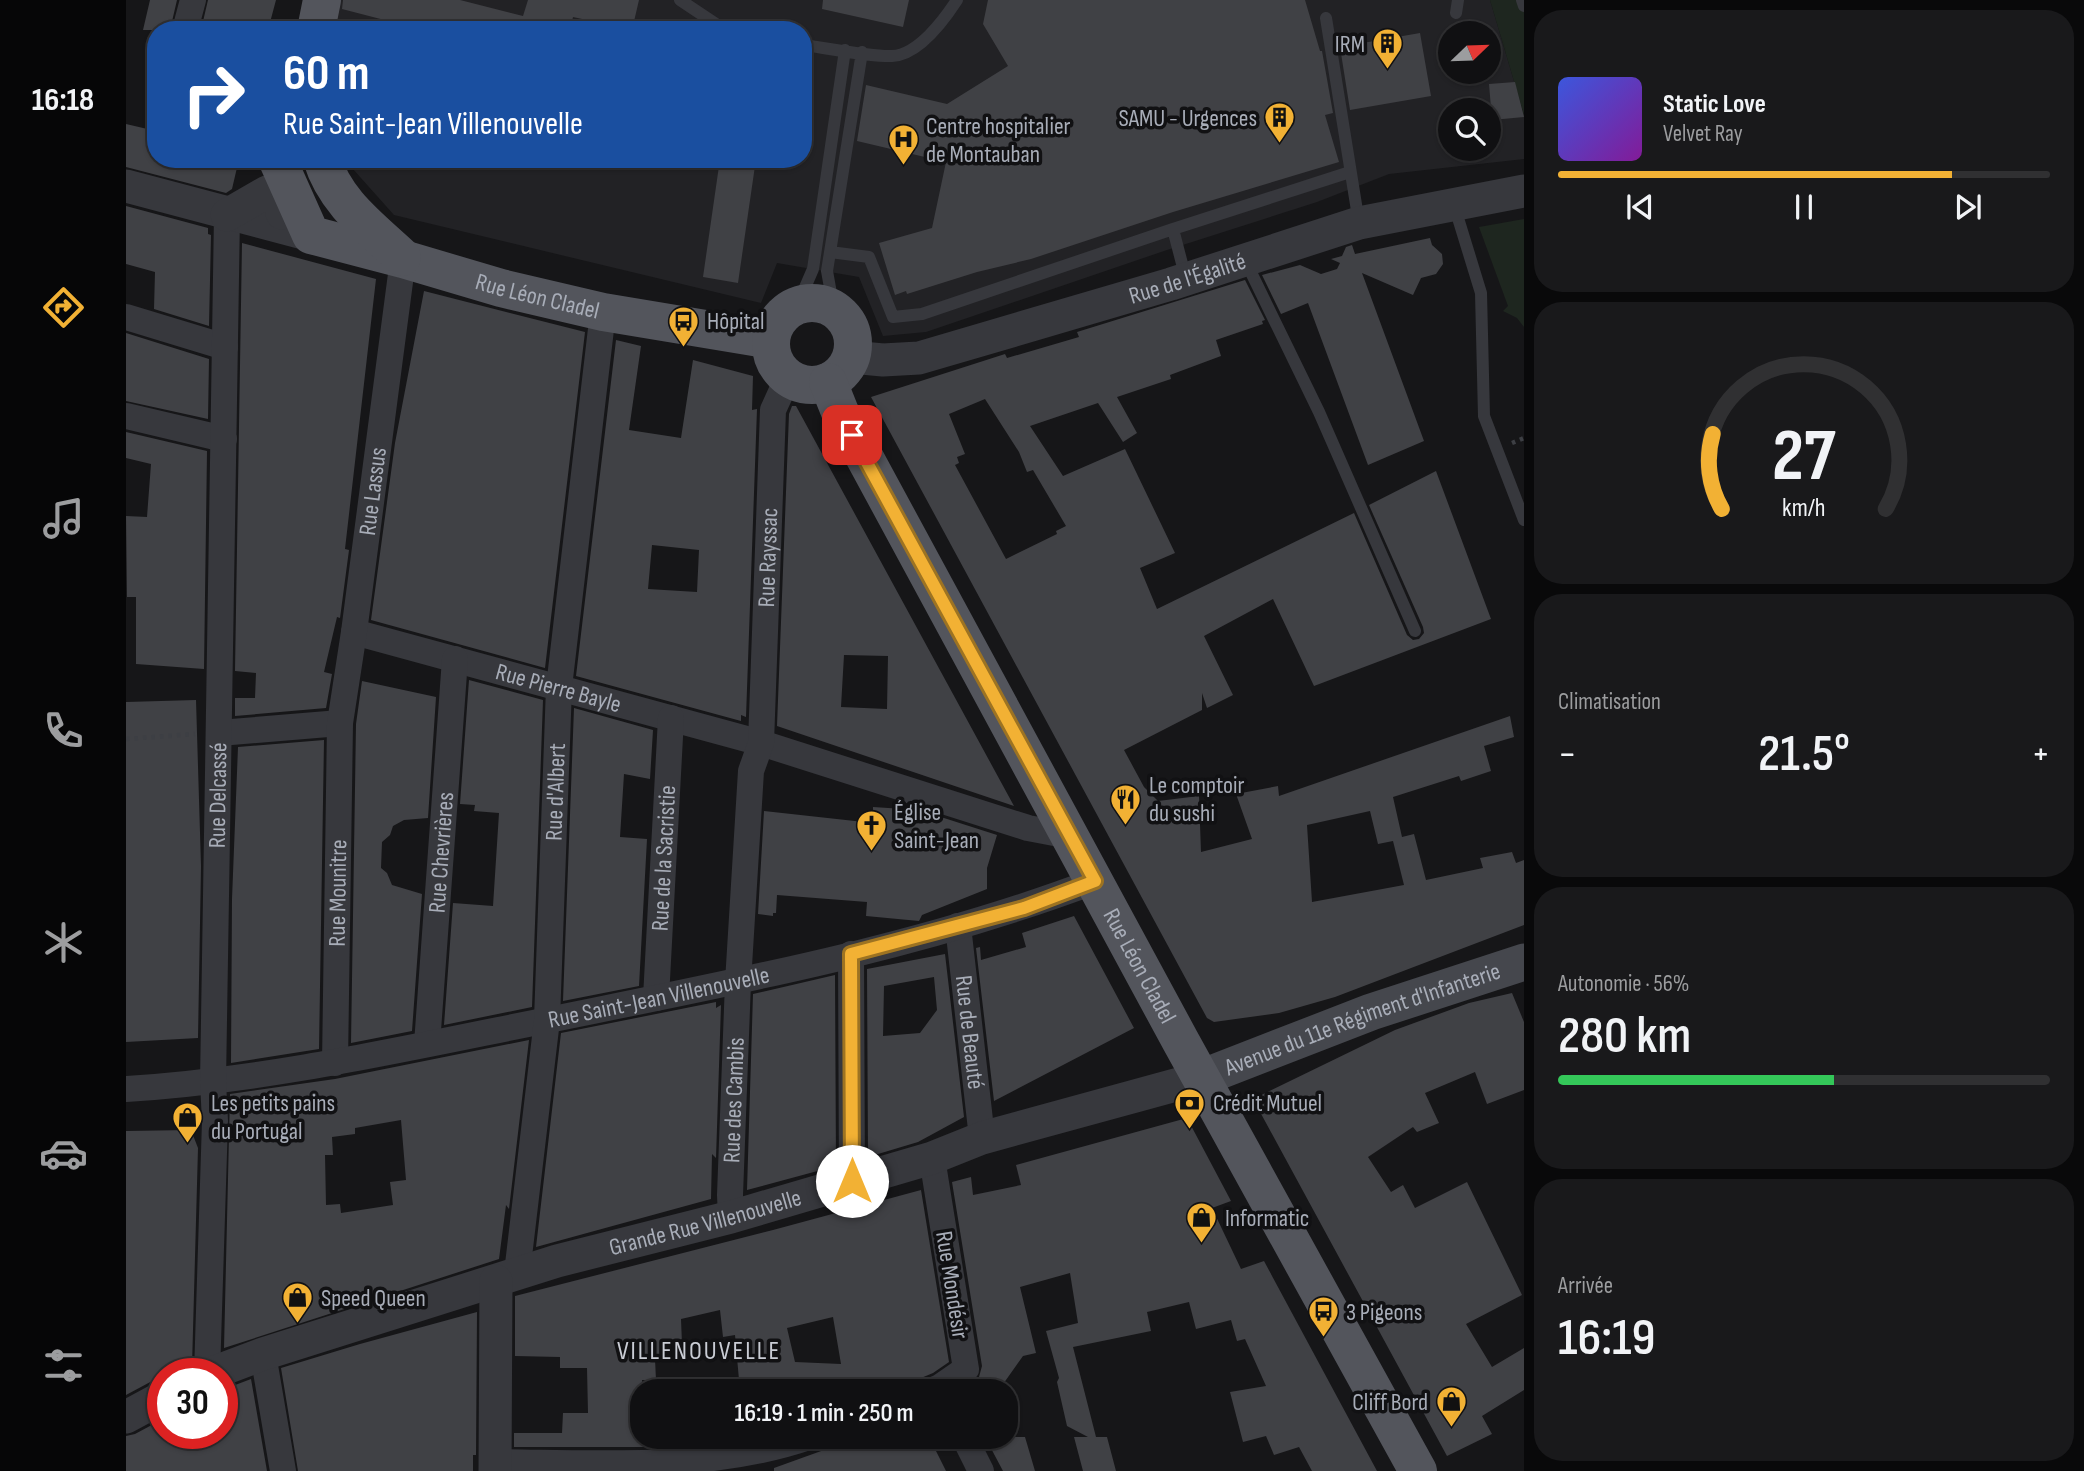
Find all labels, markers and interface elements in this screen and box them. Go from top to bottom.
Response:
north arrow [1438,21,1502,84]
map controls [1438,21,1501,161]
building icon: IRM [1371,27,1405,71]
place label: IRM [1335,30,1365,59]
text: 60 m [283,45,370,104]
icon: right [168,49,259,140]
text: 16:18 [32,81,94,120]
text: Static Love [1663,89,1766,120]
button: search [1438,98,1501,161]
building icon: SAMU - Urgences [1263,101,1297,145]
place label: SAMU - Urgences [1119,104,1257,133]
text: Rue Saint-Jean Villenouvelle [283,105,583,144]
place label: Centre hospitalier de Montauban [926,112,1071,169]
text: Velvet Ray [1663,120,1743,148]
hospital icon: Centre hospitalier de Montauban [886,123,920,167]
icon: previous [1621,188,1659,226]
icon: pause [1785,188,1823,226]
icon: next [1949,188,1987,226]
street label: Rue de l'Égalité [1125,246,1249,310]
street label: Rue Léon Cladel [472,267,602,325]
icon: directions [39,283,88,332]
bus stop icon: Hôpital [667,304,701,348]
place label: Hôpital [707,307,764,336]
pin [822,405,882,465]
text: 27 [1772,414,1836,502]
icon: arrive [833,416,871,454]
street label: Rue Lassus [352,446,393,537]
text: km/h [1782,493,1826,524]
icon: music [39,494,88,543]
street label: Rue Rayssac [751,507,784,608]
street label: Rue Pierre Bayle [492,657,625,719]
text: Climatisation [1558,688,1661,716]
icon: phone [39,706,88,755]
text: 21.5° [1758,723,1850,786]
text: − [1558,732,1577,777]
text: + [2031,732,2050,777]
street label: Rue Delcassé [202,742,233,848]
street label: Rue d'Albert [539,743,571,841]
place label: Le comptoir du sushi [1149,771,1244,828]
restaurant icon: Le comptoir du sushi [1109,782,1143,826]
street label: Rue de la Sacristie [645,784,682,932]
street label: Rue Chevrières [422,791,460,914]
place label: Église Saint-Jean [894,798,979,855]
church icon: Église Saint-Jean [854,809,888,853]
street label: Rue Mounitre [322,839,353,947]
street label: Rue Léon Cladel [1097,903,1183,1028]
icon: climate [39,918,88,967]
street label: Avenue du 11e Régiment d'Infanterie [1219,956,1504,1082]
street label: Rue Saint-Jean Villenouvelle [546,960,772,1034]
text: Autonomie · 56% [1558,970,1689,998]
street label: Rue de Beauté [949,974,991,1091]
text: 280 km [1558,1005,1691,1068]
street label: Rue des Cambis [717,1037,750,1163]
bank icon: Crédit Mutuel [1173,1086,1207,1130]
place label: Les petits pains du Portugal [211,1089,335,1146]
place label: Crédit Mutuel [1213,1089,1322,1118]
shop icon: Les petits pains du Portugal [171,1100,205,1144]
icon: car [39,1129,88,1178]
position arrow [815,1144,889,1218]
street label: Grande Rue Villenouvelle [606,1183,805,1262]
shop icon: Informatic [1185,1201,1219,1245]
place label: Informatic [1225,1204,1309,1233]
street label: Rue Mondésir [929,1229,975,1341]
text: Arrivée [1558,1272,1613,1300]
shop icon: Speed Queen [281,1281,315,1325]
place label: Speed Queen [321,1284,426,1313]
bus stop icon: 3 Pigeons [1306,1295,1340,1339]
place label: 3 Pigeons [1346,1298,1422,1327]
text: 16:19 [1558,1307,1656,1370]
district label: VILLENOUVELLE [617,1336,781,1367]
icon: filters [39,1341,88,1390]
speed limit sign: 30 [147,1358,238,1449]
shop icon: Cliff Bord [1434,1385,1468,1429]
place label: Cliff Bord [1352,1388,1428,1417]
text: 16:19 · 1 min · 250 m [734,1398,914,1429]

